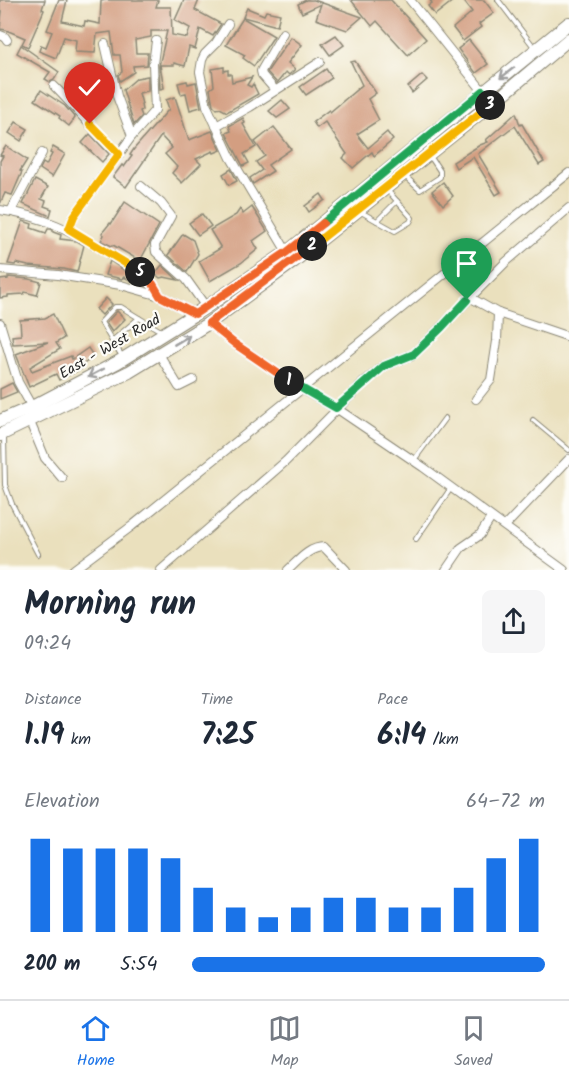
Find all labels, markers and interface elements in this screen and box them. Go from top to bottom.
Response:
pin [64,62,115,124]
one-way arrow [499,66,515,79]
icon: check [73,71,106,104]
pin: 3 [475,90,505,120]
text: 3 [486,92,494,117]
pin: 2 [297,231,327,261]
text: 2 [307,233,317,258]
pin [441,238,492,300]
icon: arrive [450,247,483,280]
pin: 5 [125,257,155,287]
text: 5 [136,259,144,284]
street label: East - West Road [55,308,166,386]
one-way arrow [173,333,190,345]
pin: 1 [274,366,304,396]
one-way arrow [88,367,105,379]
text: 1 [287,368,291,393]
text: Morning run [24,579,196,632]
button: share [482,590,545,653]
text: 09:24 [24,628,71,660]
text: Distance [24,687,82,712]
text: Time [201,687,233,712]
text: Pace [377,687,408,712]
text: 1.19 [24,712,64,760]
text: 7:25 [201,712,255,760]
text: 6:14 [377,712,426,760]
text: km [64,727,91,752]
text: /km [426,727,459,752]
text: Elevation [24,786,100,818]
text: 64–72 m [466,786,545,818]
text: 200 m [24,949,80,981]
text: 5:54 [120,949,157,981]
tab: Home [77,1012,115,1073]
tab: Map [268,1012,301,1073]
tab: Saved [454,1012,492,1073]

